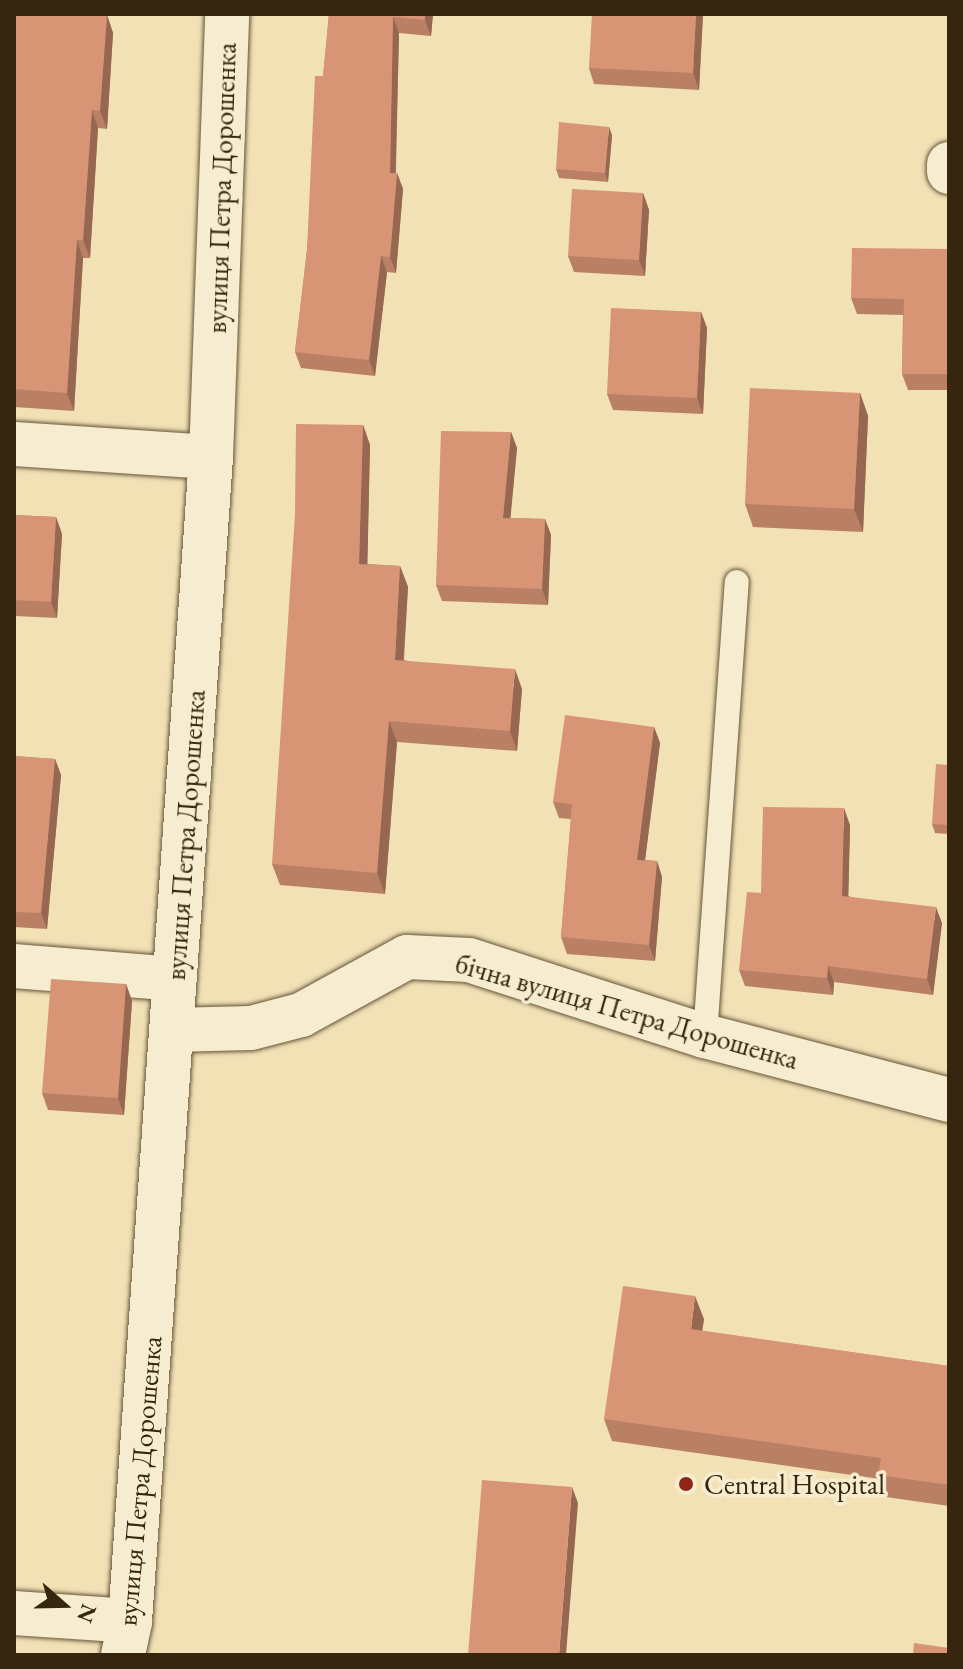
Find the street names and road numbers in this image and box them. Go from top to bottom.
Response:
street label: вулиця Петра Дорошенка [199,42,243,334]
street label: вулиця Петра Дорошенка [158,689,212,981]
street label: бічна вулиця Петра Дорошенка [452,946,802,1076]
street label: вулиця Петра Дорошенка [110,1335,168,1627]

